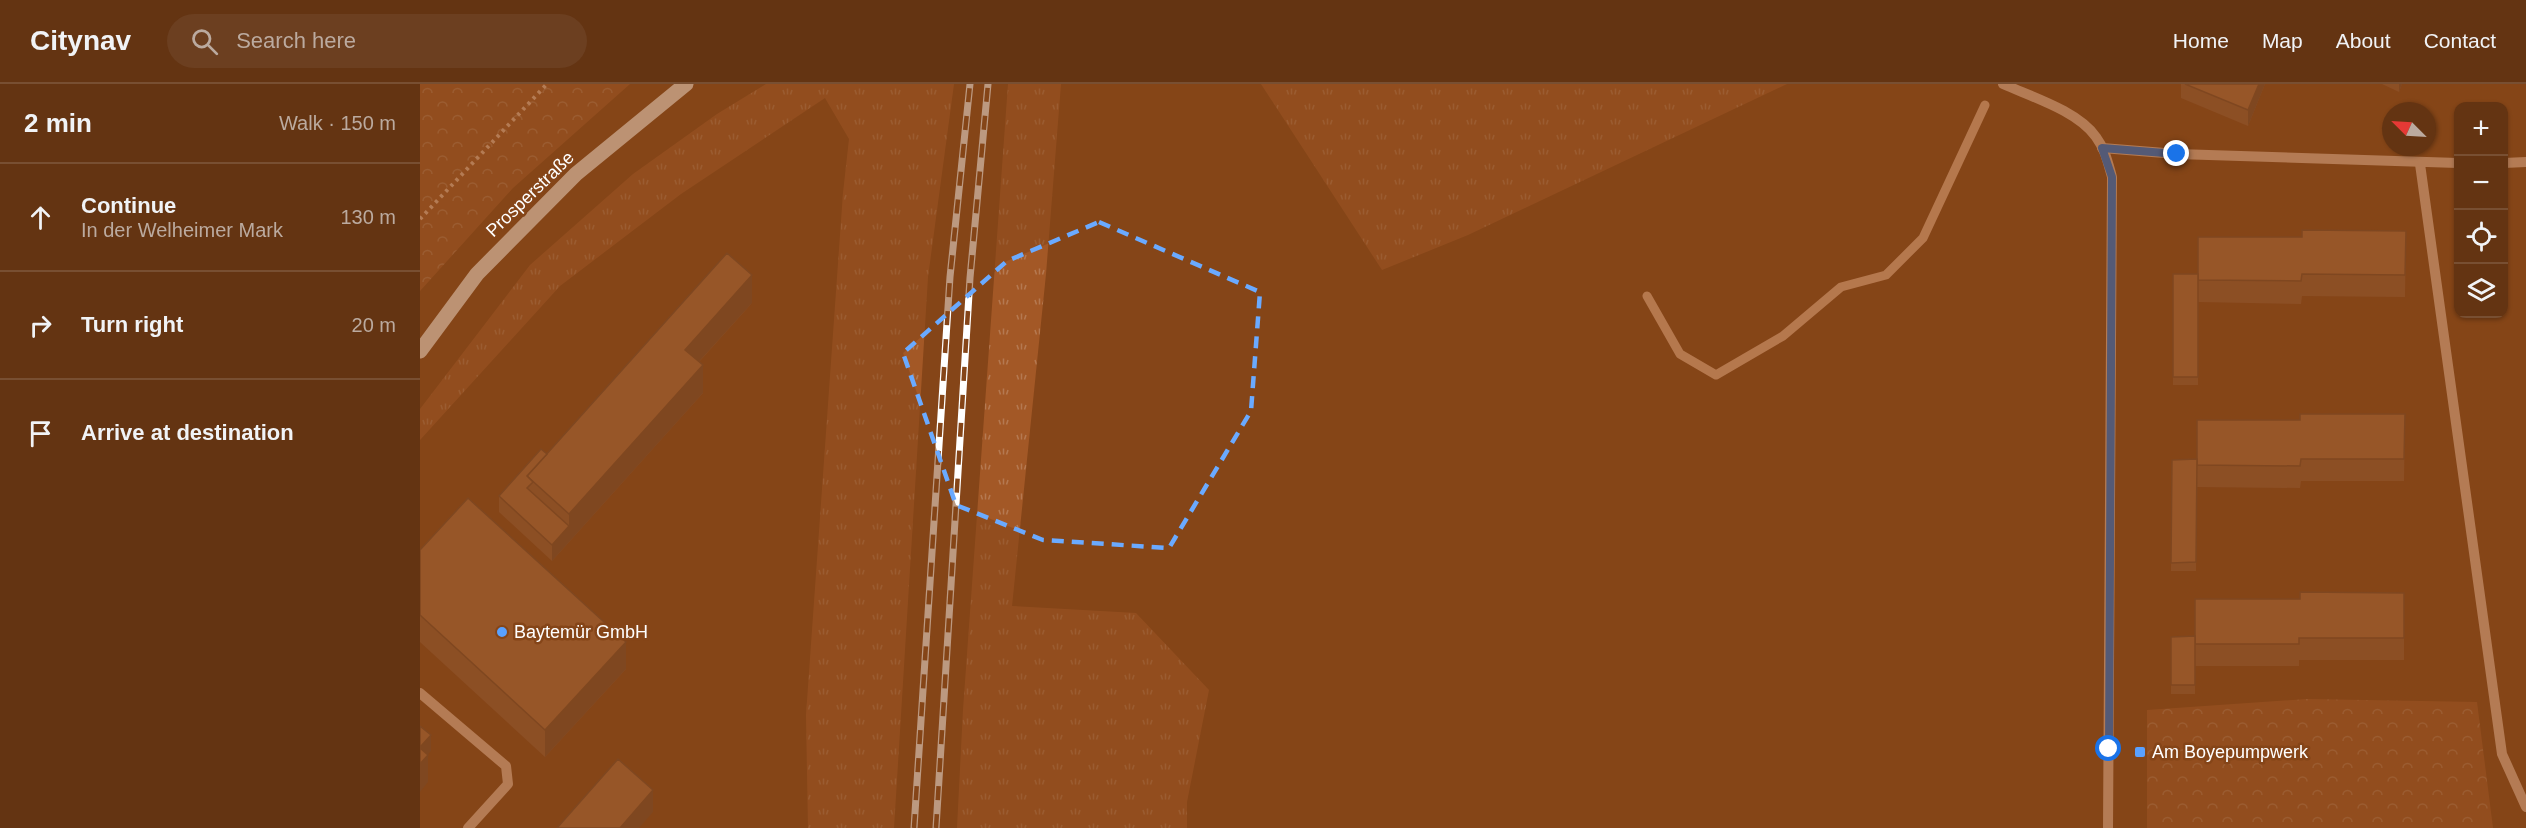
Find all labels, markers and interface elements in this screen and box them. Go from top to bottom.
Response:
search box [167,14,587,68]
text: Citynav [30,25,131,56]
icon: search [188,25,221,58]
text: Search here [236,28,356,53]
text: Home [2173,29,2229,52]
text: Map [2262,29,2303,52]
text: About [2336,29,2391,52]
text: Contact [2424,29,2496,52]
north arrow [2382,102,2436,156]
map controls [2454,102,2508,318]
button: + [2454,102,2508,156]
text: 2 min [24,108,92,138]
text: Walk · 150 m [279,112,396,134]
route end [2163,140,2189,166]
street label: Prosperstraße [482,147,578,241]
button: − [2454,156,2508,210]
text: Continue [81,193,176,218]
icon: ahead [24,201,57,234]
text: 130 m [340,206,396,228]
button: locate [2454,210,2508,264]
text: In der Welheimer Mark [81,219,283,241]
button: layers [2454,264,2508,318]
icon: right [24,309,57,342]
text: Turn right [81,312,183,337]
text: 20 m [352,314,396,336]
icon: arrive [24,417,57,450]
text: Arrive at destination [81,420,294,445]
place label: Baytemür GmbH [514,622,648,642]
marker: Baytemür GmbH [495,625,509,639]
route start [2095,735,2121,761]
place label: Am Boyepumpwerk [2152,742,2309,762]
marker: Am Boyepumpwerk [2133,745,2147,759]

